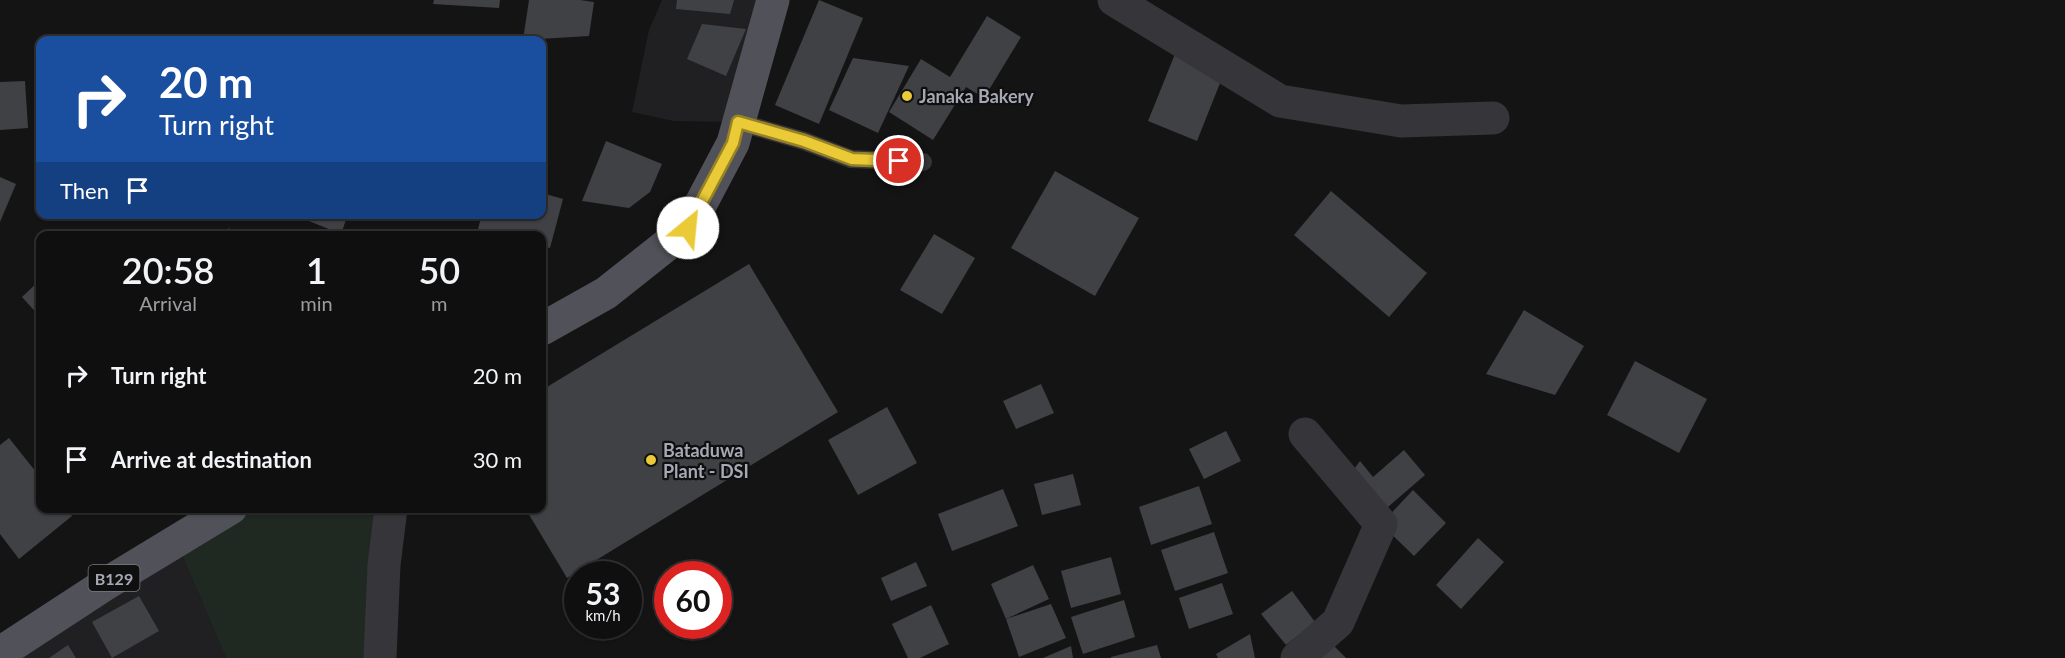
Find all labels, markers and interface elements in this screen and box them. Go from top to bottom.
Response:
text: 20 m [159,57,253,107]
icon: right [60,60,138,138]
place label: Janaka Bakery [919,85,1034,107]
marker: Janaka Bakery [900,89,914,103]
text: Turn right [159,108,274,141]
pin [873,135,924,186]
icon: arrive [882,144,915,177]
icon: arrive [121,174,154,207]
text: Then [60,177,109,204]
position arrow [656,196,720,260]
text: 20:58 [122,248,214,292]
text: 1 [306,248,327,292]
text: 50 [418,248,460,292]
text: Arrival [139,291,197,315]
text: min [300,291,333,315]
text: m [431,291,448,315]
icon: right [60,359,93,392]
text: Turn right [111,362,206,389]
text: 20 m [473,362,522,389]
place label: Bataduwa Plant - DSI [663,439,749,482]
icon: arrive [60,443,93,476]
text: Arrive at destination [111,446,312,473]
text: 30 m [473,446,522,473]
marker: Bataduwa Plant - DSI [644,453,658,467]
speed limit sign: 60 [654,561,732,639]
road number: B129 [88,565,140,591]
text: 53 [586,575,620,611]
text: km/h [585,606,621,624]

